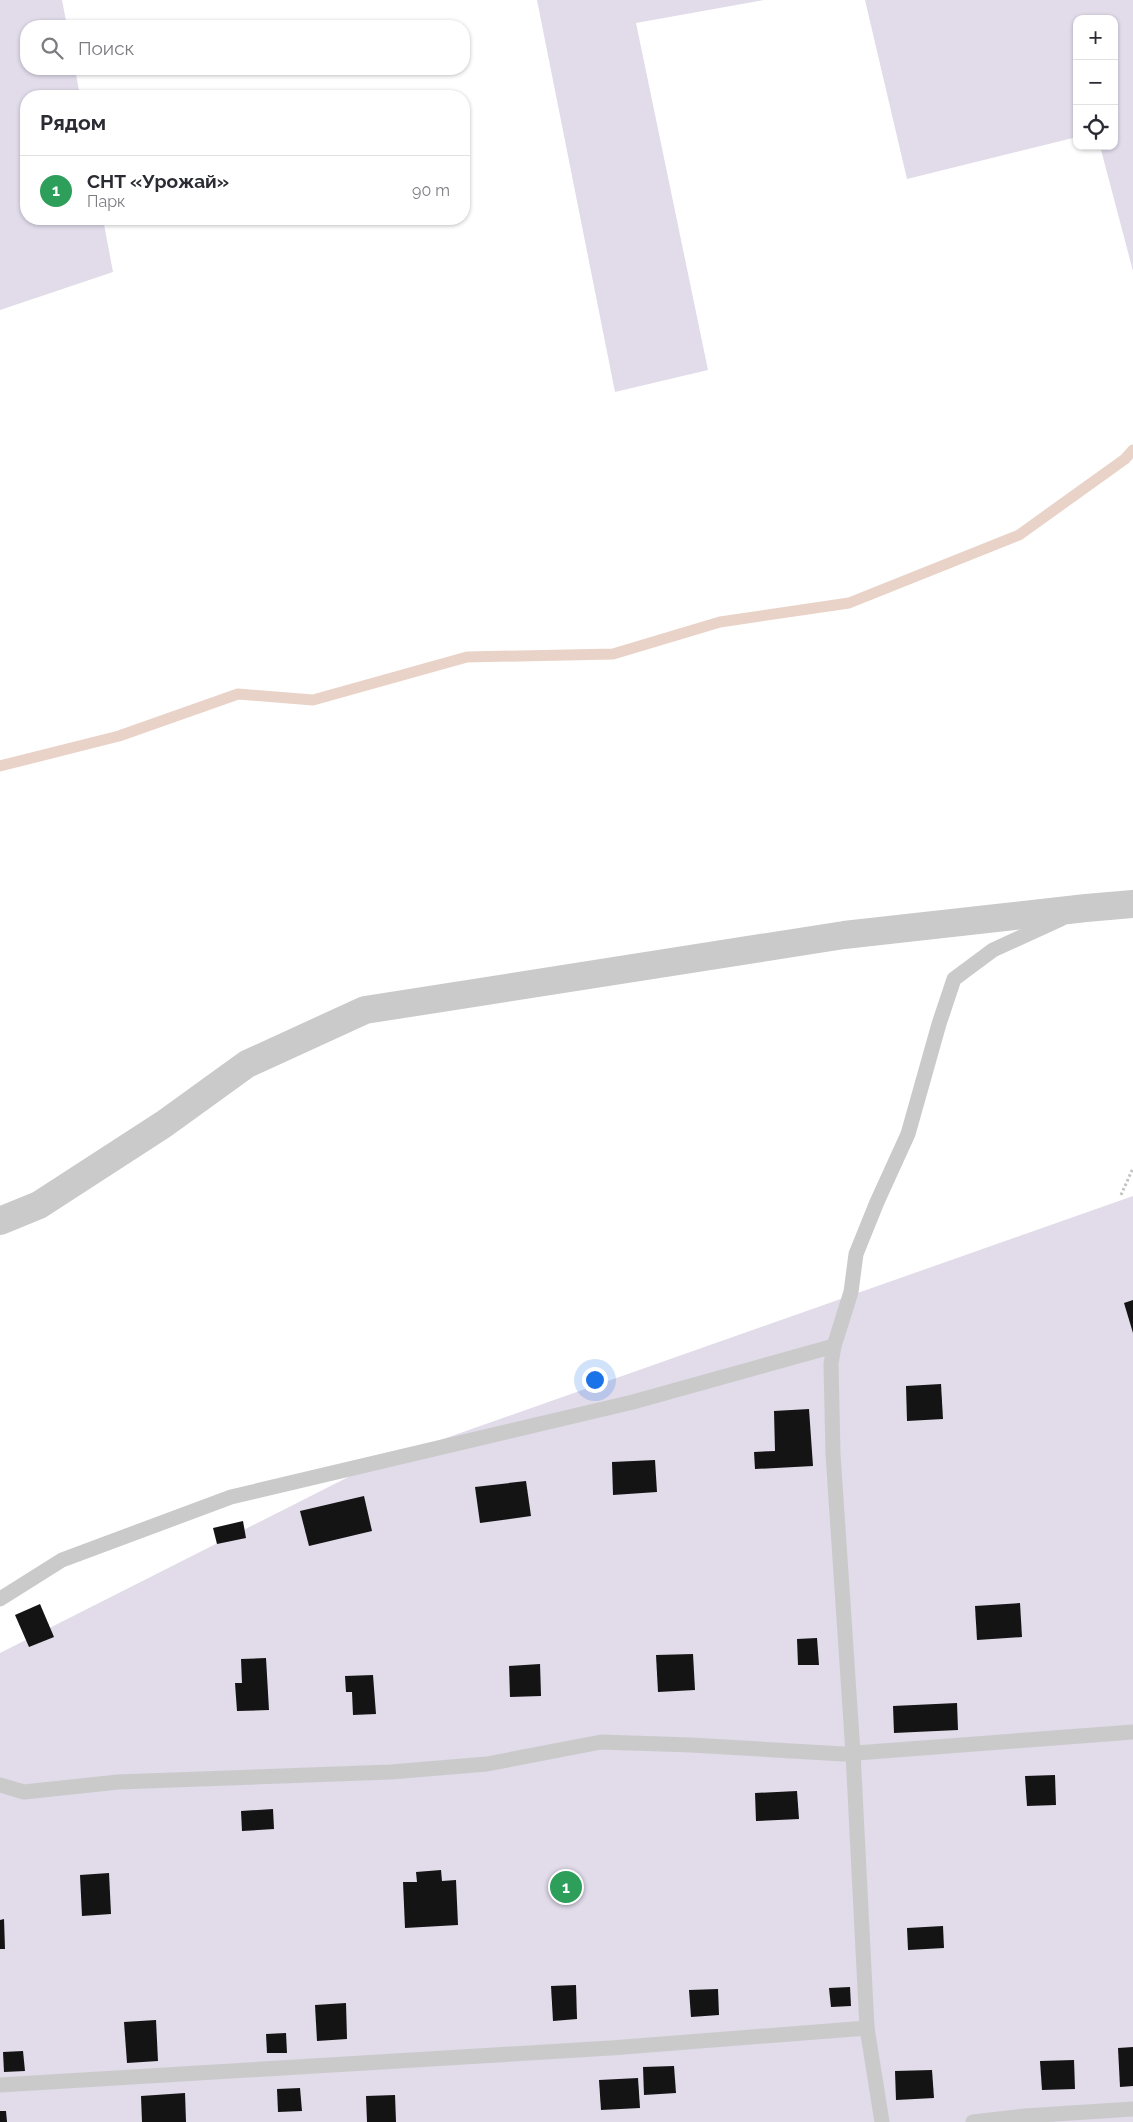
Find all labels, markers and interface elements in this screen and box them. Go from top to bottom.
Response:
map controls [1073,15,1118,150]
button: + [1073,15,1118,60]
search box [20,20,470,75]
icon: search [38,34,66,62]
text: Поиск [78,37,134,59]
button: − [1073,60,1118,105]
button: locate [1073,105,1118,150]
text: Рядом [40,110,106,135]
text: СНТ «Урожай» [87,170,229,192]
text: 1 [52,181,60,200]
text: 90 m [412,181,450,200]
text: Парк [87,192,125,211]
your location [582,1367,608,1393]
pin: 1 [550,1868,582,1906]

